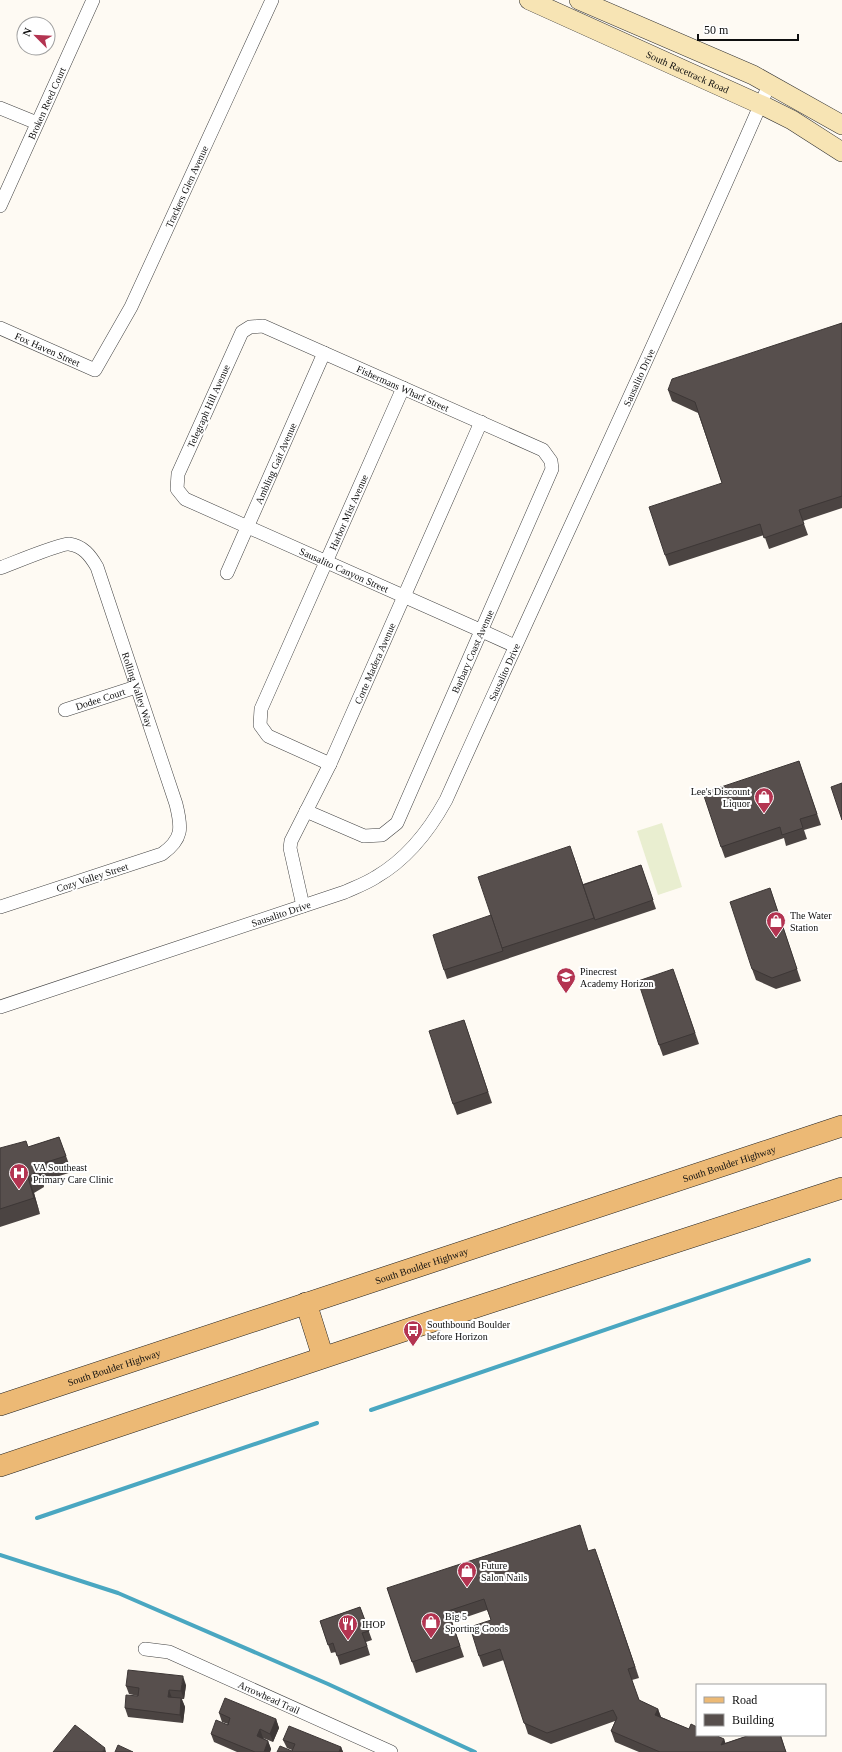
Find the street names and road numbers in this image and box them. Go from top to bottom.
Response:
street label: South Racetrack Road [644,49,730,95]
street label: Broken Reed Court [26,65,68,141]
street label: Trackers Glen Avenue [163,143,211,229]
street label: Fox Haven Street [13,330,82,369]
street label: Sausalito Drive [621,346,657,408]
street label: Telegraph Hill Avenue [185,362,232,450]
street label: Fishermans Wharf Street [355,363,451,414]
street label: Ambling Gait Avenue [253,421,299,506]
street label: Harbor Mist Avenue [327,472,370,552]
street label: Sausalito Canyon Street [298,546,390,595]
street label: Barbary Coast Avenue [450,607,496,695]
street label: Corte Madera Avenue [352,621,398,706]
street label: Sausalito Drive [486,641,522,703]
street label: Rolling Valley Way [120,651,155,729]
street label: Dodee Court [74,686,127,712]
street label: Cozy Valley Street [55,861,130,894]
street label: Sausalito Drive [250,899,313,929]
street label: South Boulder Highway [681,1143,777,1184]
street label: South Boulder Highway [374,1245,470,1286]
street label: South Boulder Highway [66,1347,162,1388]
street label: Arrowhead Trail [236,1679,302,1716]

